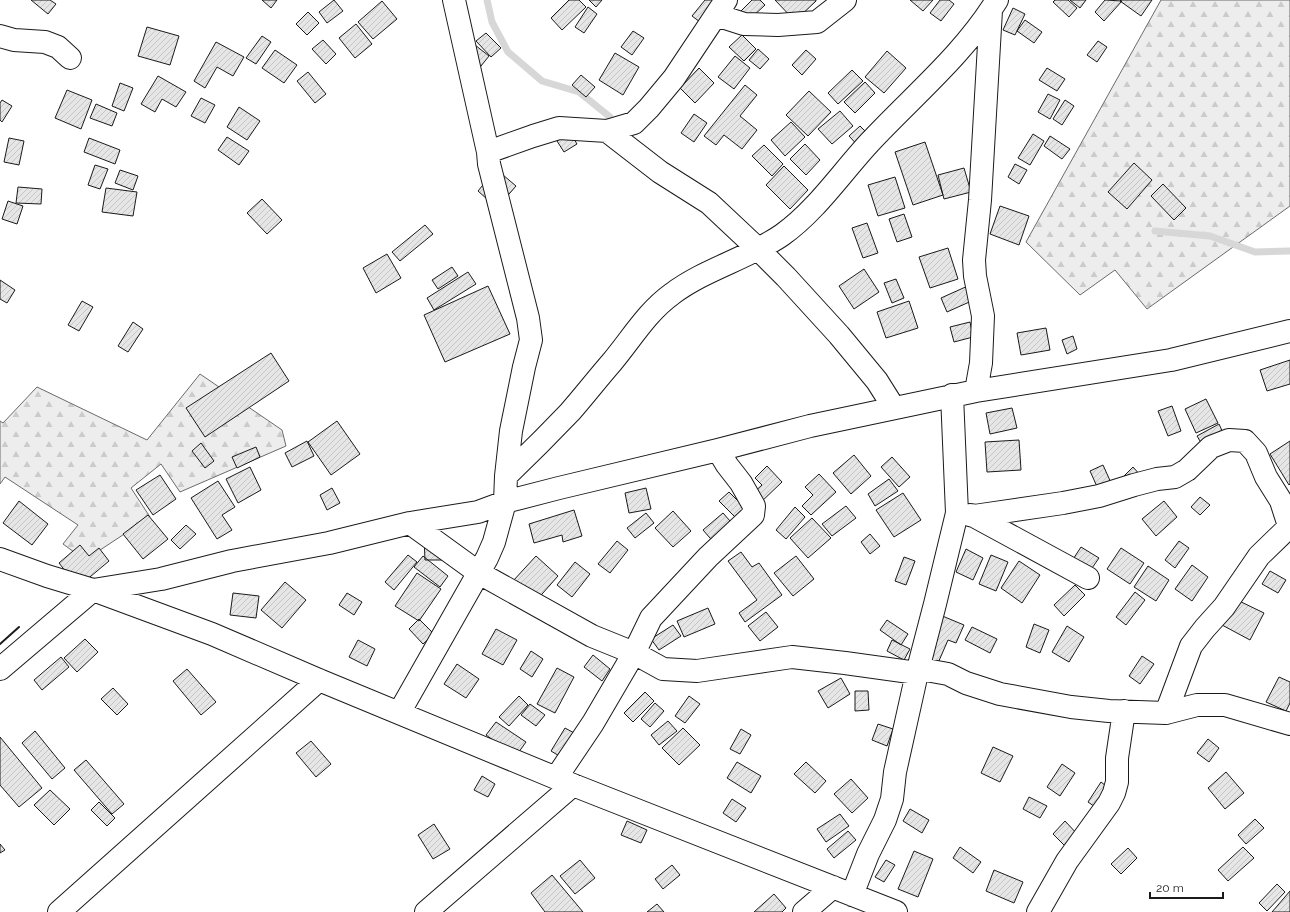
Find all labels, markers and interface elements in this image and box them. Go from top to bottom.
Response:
scale bar [1150,874,1223,900]
text: 20 m [1156,881,1184,895]

